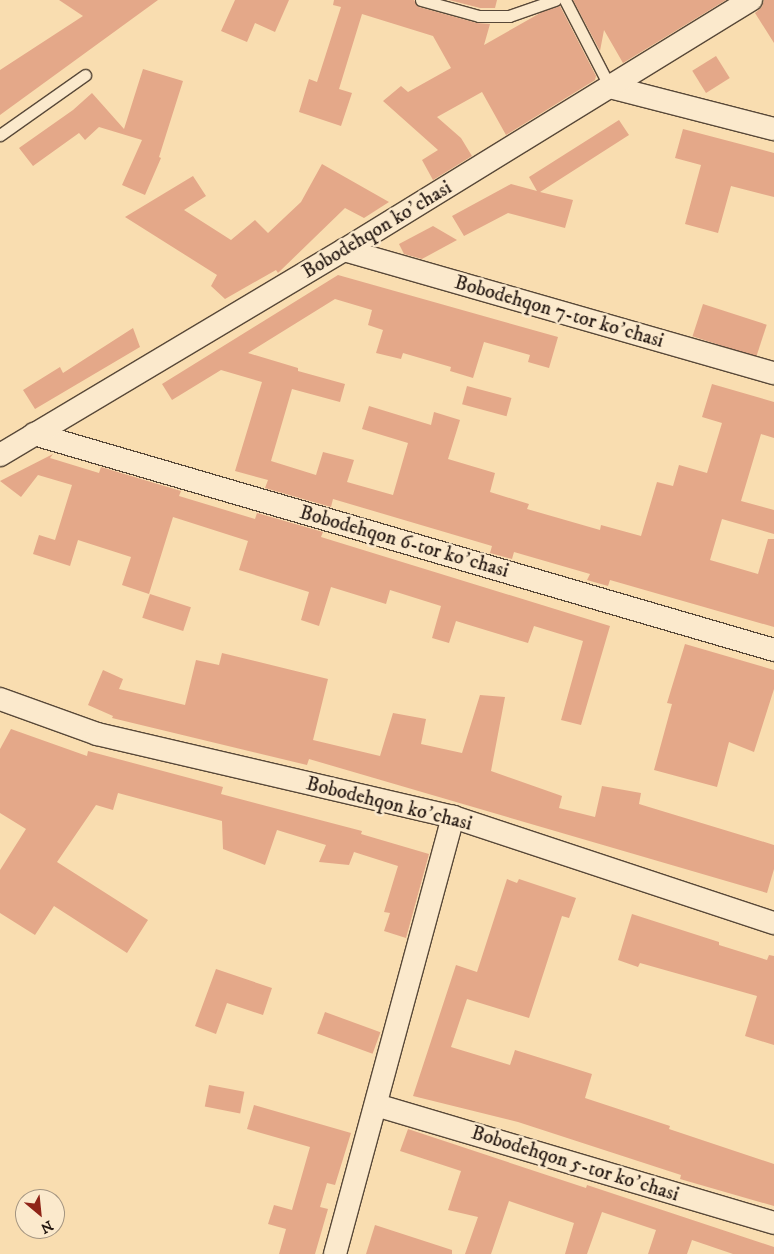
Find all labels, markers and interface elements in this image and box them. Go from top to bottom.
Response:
street label: Bobodehqon koʼchasi [298,176,456,284]
street label: Bobodehqon 7-tor koʼchasi [452,271,666,353]
street label: Bobodehqon 6-tor koʼchasi [297,501,511,583]
street label: Bobodehqon koʼchasi [304,772,474,836]
street label: Bobodehqon 5-tor koʼchasi [468,1121,682,1207]
north arrow [15,1189,65,1239]
text: N [37,1216,56,1237]

